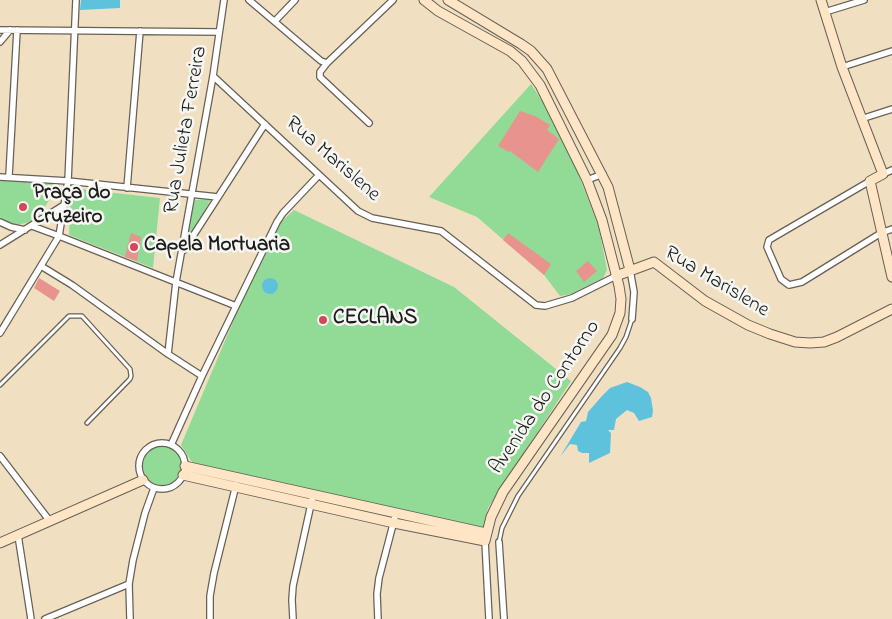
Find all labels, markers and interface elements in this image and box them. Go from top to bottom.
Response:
street label: Rua Julieta Ferreira [160,44,214,216]
street label: Rua Marislene [279,112,385,208]
place label: Praça do Cruzeiro [33,182,110,232]
marker: Praça do Cruzeiro [17,201,29,213]
place label: Capela Mortuaria [144,234,290,260]
marker: Capela Mortuaria [128,241,140,253]
street label: Rua Marislene [659,242,773,324]
place label: CECLANS [333,307,417,333]
marker: CECLANS [317,314,329,326]
street label: Avenida do Contorno [485,316,607,480]

